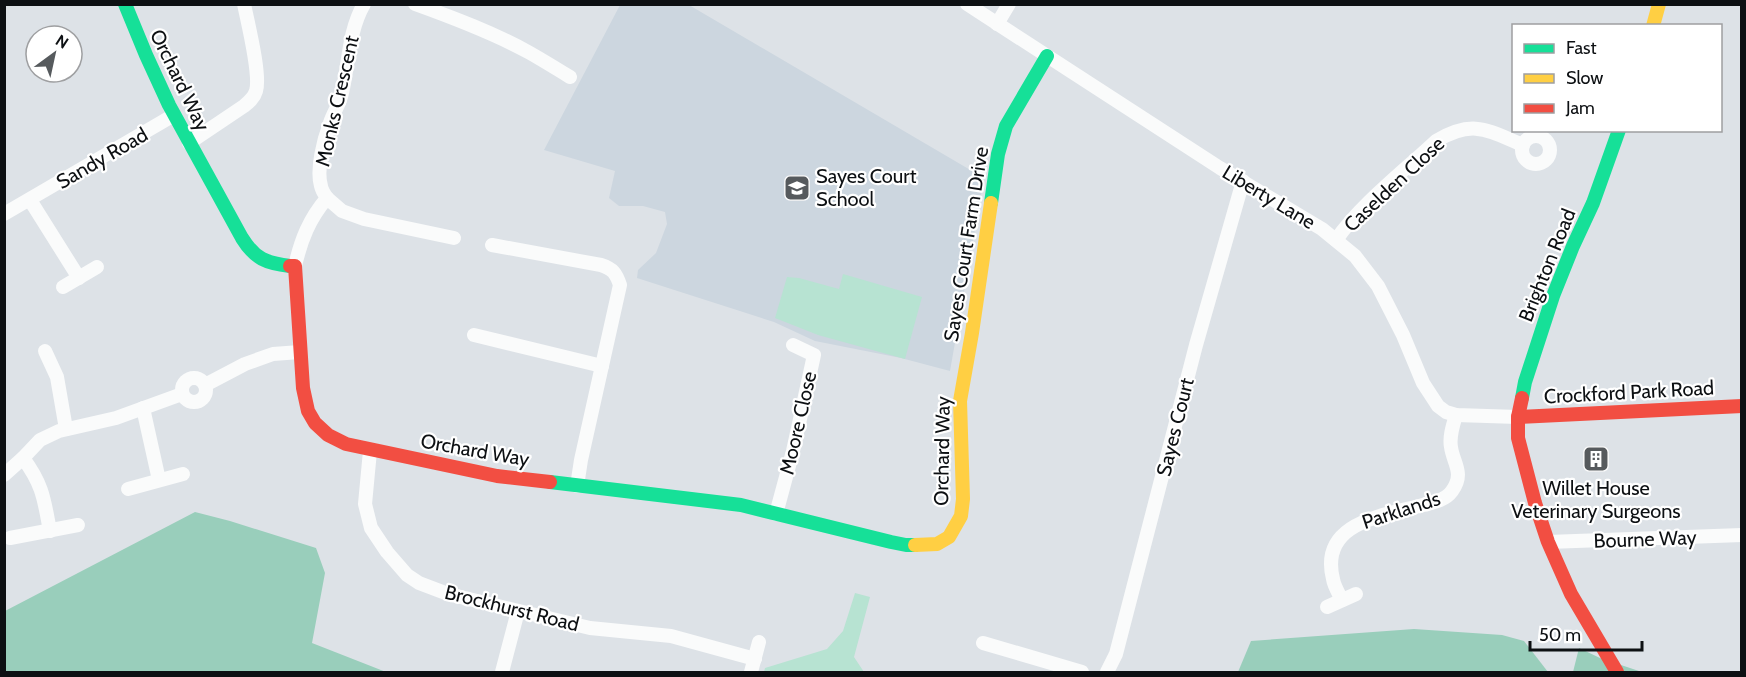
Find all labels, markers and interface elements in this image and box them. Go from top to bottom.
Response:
north arrow [24,24,84,84]
legend [1512,24,1722,132]
street label: Orchard Way [145,25,215,135]
text: N [52,31,72,53]
street label: Monks Crescent [310,33,364,169]
text: Fast [1566,37,1597,59]
text: Slow [1566,67,1603,89]
text: Jam [1565,97,1595,119]
street label: Sandy Road [52,122,152,194]
street label: Caselden Close [1339,131,1449,237]
street label: Sayes Court Farm Drive [939,145,993,343]
street label: Liberty Lane [1218,160,1320,234]
place label: Sayes Court School [816,164,917,211]
school or university icon: Sayes Court School [782,173,812,203]
street label: Brighton Road [1513,205,1581,325]
street label: Moore Close [774,369,822,477]
street label: Sayes Court [1151,375,1199,479]
street label: Crockford Park Road [1543,376,1715,408]
street label: Orchard Way [929,396,955,506]
street label: Orchard Way [419,429,531,471]
building icon: Willet House Veterinary Surgeons [1581,444,1611,474]
place label: Willet House Veterinary Surgeons [1511,476,1681,523]
street label: Parklands [1359,486,1443,534]
street label: Bourne Way [1593,525,1697,553]
street label: Brockhurst Road [442,580,582,636]
scale bar [1530,614,1642,652]
text: 50 m [1539,624,1581,646]

